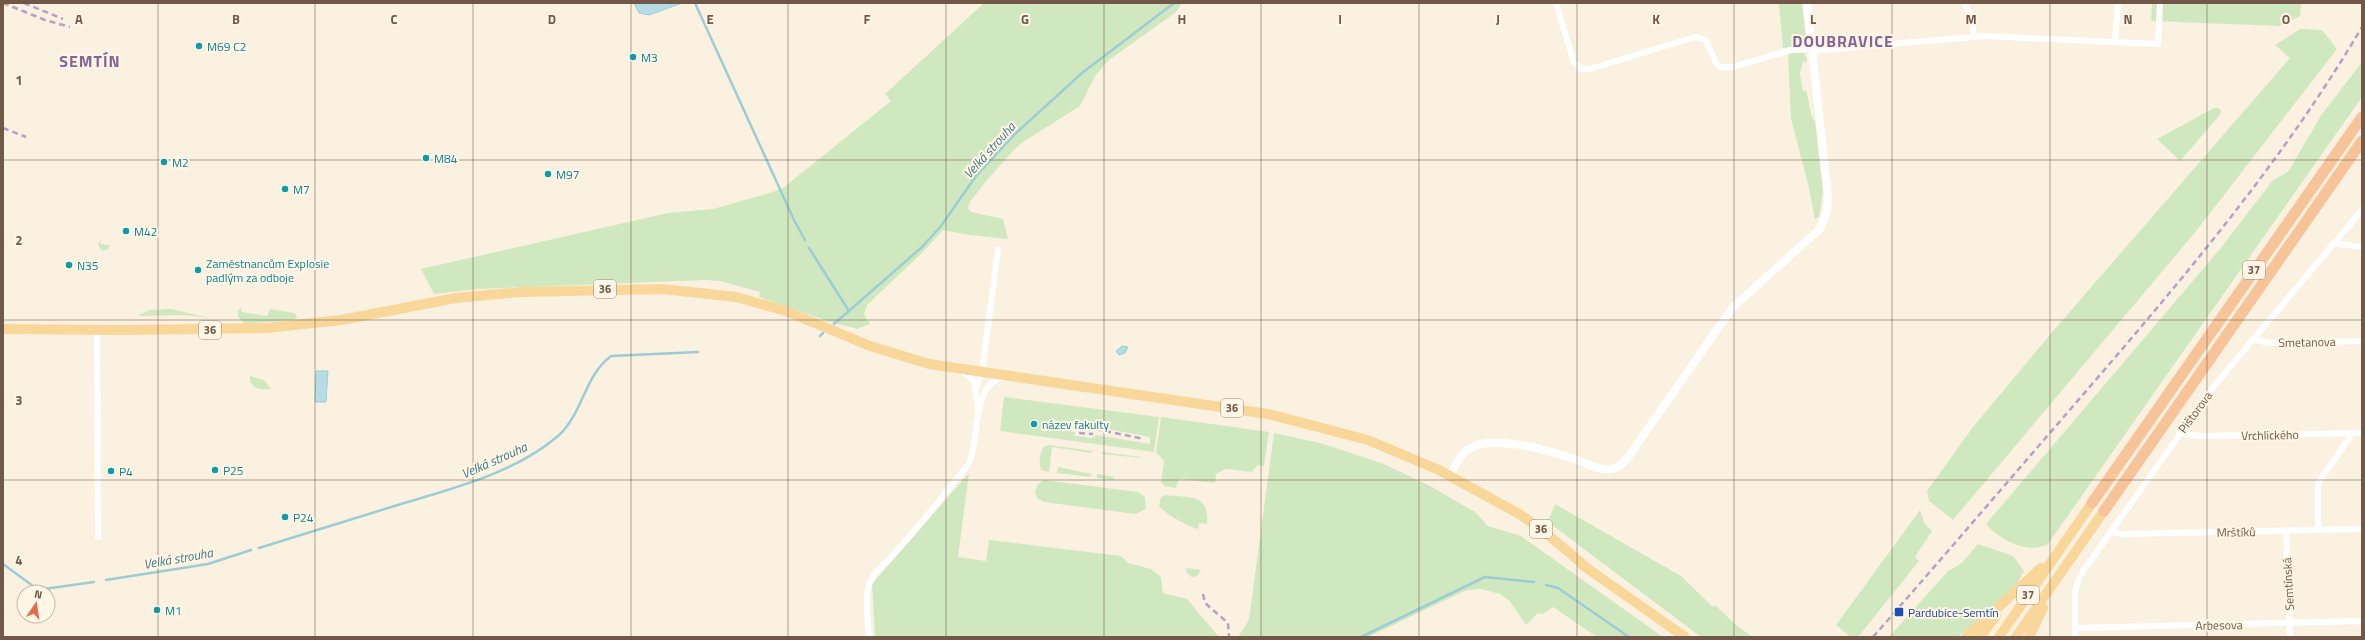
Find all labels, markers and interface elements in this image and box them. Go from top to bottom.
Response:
text: A [75,9,83,29]
text: B [232,9,240,29]
text: C [390,9,398,29]
text: D [548,9,556,29]
text: E [706,9,714,29]
text: F [864,9,871,29]
text: G [1021,9,1029,29]
text: H [1178,9,1186,29]
text: I [1338,9,1342,29]
text: J [1496,9,1500,29]
text: K [1652,9,1660,29]
text: L [1810,9,1816,29]
text: M [1965,9,1977,29]
text: N [2123,9,2133,29]
text: O [2282,9,2290,29]
district label: DOUBRAVICE [1792,29,1894,53]
place label: M69 C2 [207,37,246,56]
marker: M69 C2 [194,41,204,51]
place label: M3 [641,48,658,67]
district label: SEMTÍN [59,49,121,73]
marker: M3 [628,52,638,62]
text: 1 [15,70,23,90]
water label: Velká strouha [958,116,1021,183]
place label: M84 [434,149,458,168]
place label: M2 [172,153,189,172]
marker: M84 [421,153,431,163]
marker: M2 [159,157,169,167]
place label: M97 [556,165,580,184]
marker: M97 [543,169,553,179]
place label: M7 [293,180,310,199]
marker: M7 [280,184,290,194]
place label: M42 [134,222,158,241]
marker: M42 [121,226,131,236]
text: 2 [15,230,23,250]
place label: Zaměstnancům Explosie padlým za odboje [206,254,329,287]
place label: N35 [77,256,99,275]
marker: N35 [64,260,74,270]
road number: 37 [2243,261,2265,279]
marker: Zaměstnancům Explosie padlým za odboje [193,265,203,275]
road number: 36 [594,280,616,298]
road number: 36 [199,321,221,339]
street label: Smetanova [2278,332,2336,352]
street label: Pištorova [2173,387,2217,437]
text: 3 [15,390,23,410]
road number: 36 [1221,399,1243,417]
place label: název fakulty [1042,415,1109,434]
marker: název fakulty [1029,419,1039,429]
street label: Vrchlického [2241,425,2299,445]
water label: Velká strouha [458,436,531,483]
place label: P25 [223,461,244,480]
place label: P4 [119,462,133,481]
marker: P25 [210,465,220,475]
marker: P4 [106,466,116,476]
place label: P24 [293,508,314,527]
marker: P24 [280,512,290,522]
road number: 36 [1530,520,1552,538]
street label: Mrštíků [2216,522,2256,542]
water label: Velká strouha [142,542,216,574]
text: 4 [15,550,23,570]
street label: Semtínská [2277,557,2299,611]
north arrow [16,584,56,624]
text: N [33,586,44,603]
road number: 37 [2017,586,2039,604]
place label: M1 [165,601,182,620]
place label: Pardubice-Semtín [1908,603,1999,622]
marker: M1 [152,605,162,615]
marker: Pardubice-Semtín [1893,606,1905,618]
street label: Arbesova [2195,615,2243,635]

